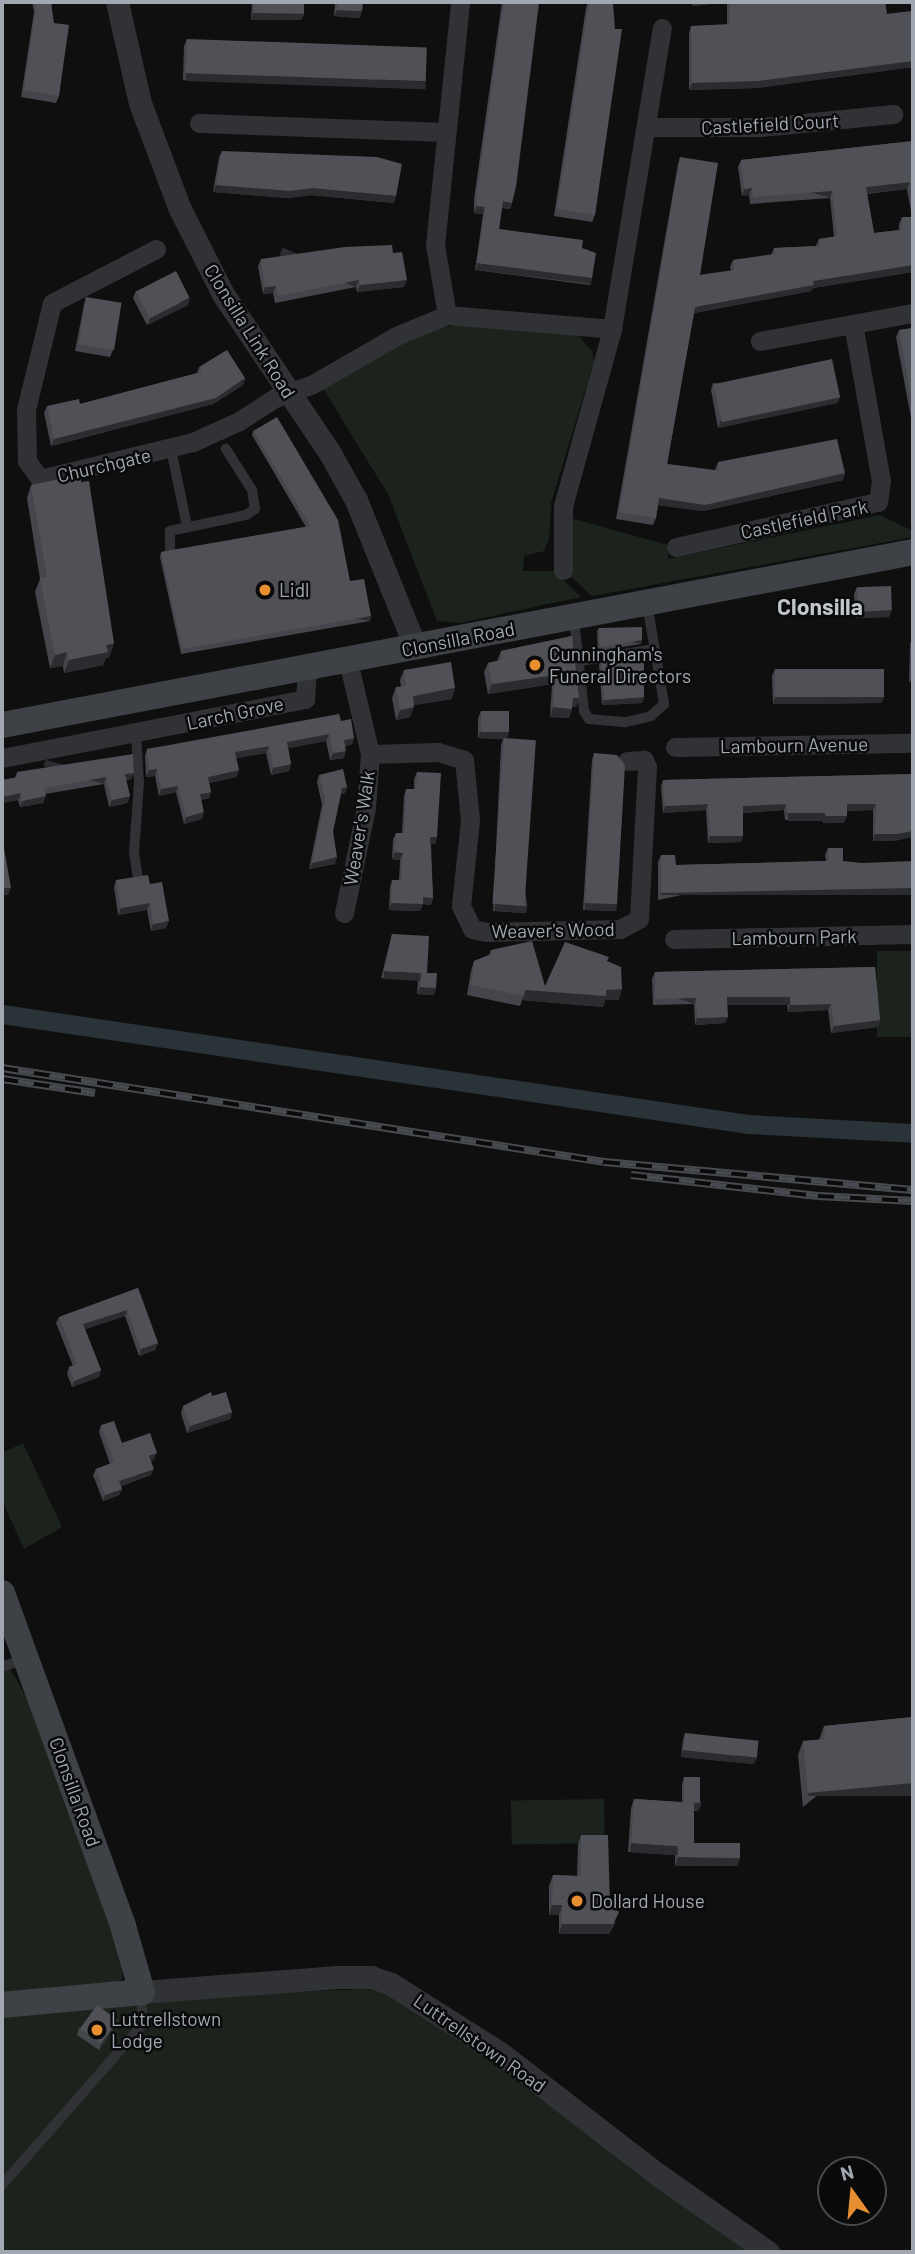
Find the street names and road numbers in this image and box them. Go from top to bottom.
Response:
street label: Castlefield Court [700,109,840,139]
street label: Clonsilla Link Road [200,260,300,402]
street label: Churchgate [55,443,153,487]
street label: Castlefield Park [738,494,870,544]
street label: Clonsilla Road [400,617,516,661]
street label: Larch Grove [184,692,286,734]
street label: Lambourn Avenue [720,732,868,758]
street label: Weaver's Walk [339,769,379,887]
street label: Weaver's Wood [491,918,615,942]
street label: Lambourn Park [731,925,857,949]
street label: Clonsilla Road [45,1734,105,1850]
street label: Luttrellstown Road [410,1989,550,2097]

